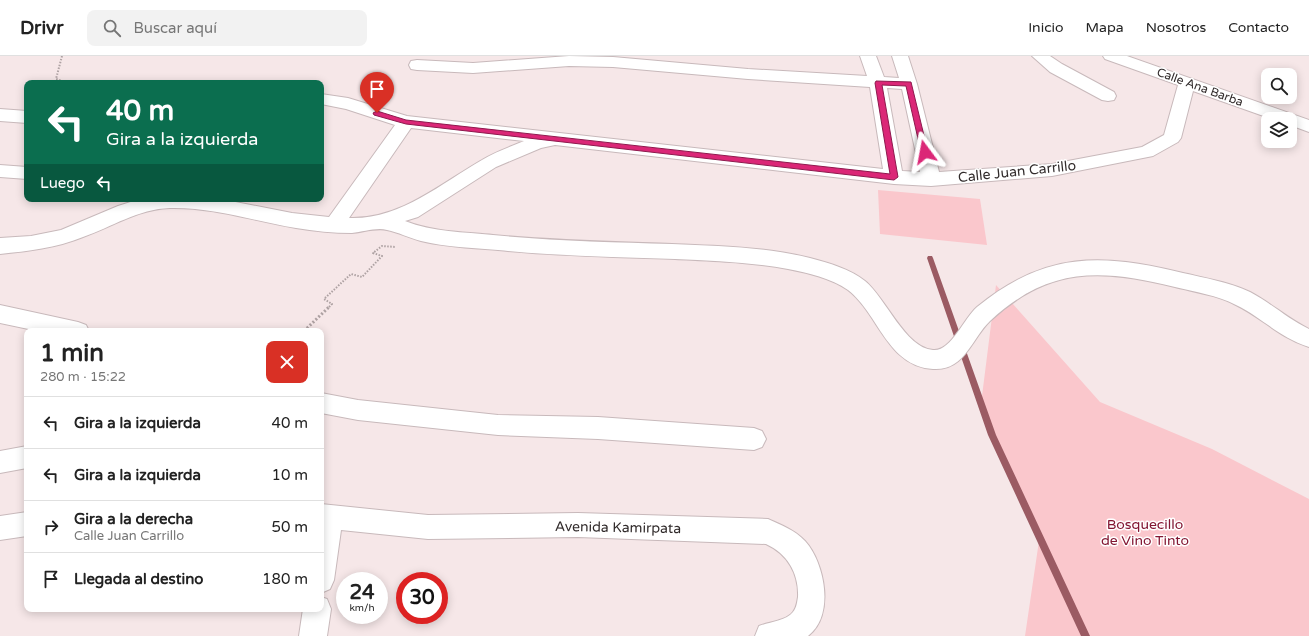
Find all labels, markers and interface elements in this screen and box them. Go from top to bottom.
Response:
search box [87,10,367,46]
text: Drivr [20,17,63,39]
icon: search [101,17,123,39]
text: Buscar aquí [133,19,217,37]
text: Inicio [1028,19,1064,36]
text: Mapa [1086,19,1124,36]
text: Nosotros [1146,19,1206,36]
text: Contacto [1228,19,1289,36]
street label: Calle Ana Barba [1155,65,1245,109]
map controls [1261,68,1297,148]
button: search [1261,68,1297,104]
pin [360,72,394,113]
icon: arrive [366,78,388,100]
text: 40 m [106,94,174,128]
icon: left [40,96,92,148]
button: layers [1261,112,1297,148]
text: Gira a la izquierda [106,128,258,150]
position arrow [904,131,946,173]
street label: Calle Juan Carrillo [957,157,1077,186]
icon: left [93,172,115,194]
text: Luego [40,174,85,192]
text: 1 min [40,339,104,368]
button: close [266,341,308,383]
text: 280 m · 15:22 [40,369,126,385]
icon: left [40,412,62,434]
text: Gira a la izquierda [74,414,201,432]
text: 40 m [271,414,308,432]
icon: left [40,464,62,486]
text: Gira a la izquierda [74,466,201,484]
text: 10 m [271,466,308,484]
text: Gira a la derecha [74,510,193,528]
icon: right [40,516,62,538]
park label: Bosquecillo de Vino Tinto [1101,516,1189,549]
text: 50 m [271,518,308,536]
street label: Avenida Kamirpata [555,518,681,537]
text: Calle Juan Carrillo [74,528,184,544]
icon: arrive [40,568,62,590]
text: Llegada al destino [74,570,203,588]
text: 180 m [262,570,308,588]
speed limit sign: 30 [396,572,448,624]
text: 24 [349,581,375,605]
text: km/h [349,602,375,614]

